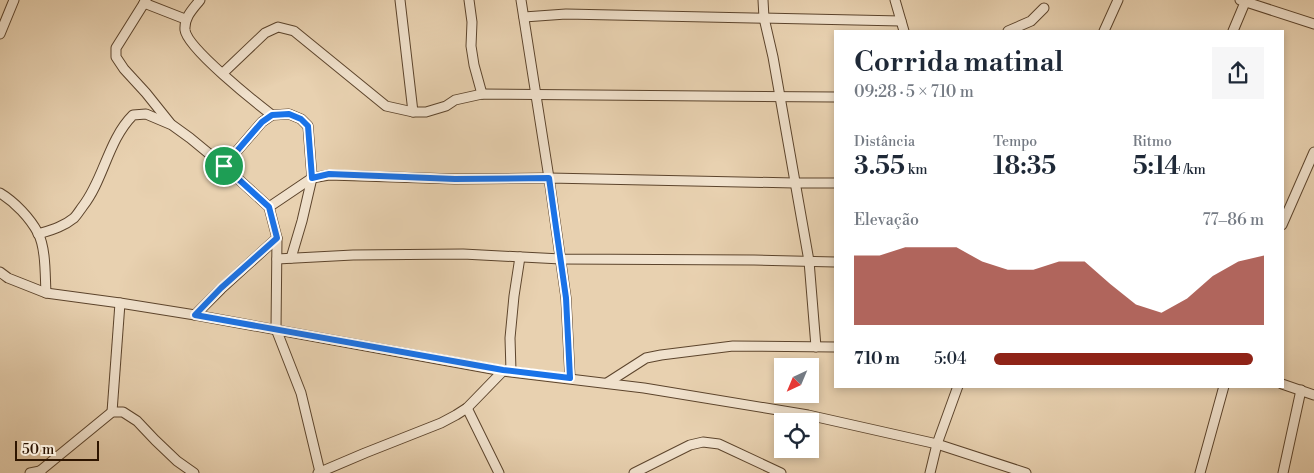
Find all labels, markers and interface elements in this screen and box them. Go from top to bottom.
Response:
text: Corrida matinal [854,45,1063,80]
button: share [1212,47,1264,99]
text: 09:28 · 5 × 710 m [854,82,974,102]
text: Distância [854,133,915,151]
text: Tempo [993,133,1037,151]
text: Ritmo [1133,133,1172,151]
pin [203,145,245,187]
text: 3.55 [854,151,905,182]
text: 18:35 [993,151,1056,182]
text: 5:14 [1133,151,1181,182]
icon: arrive [210,152,238,180]
text: km [905,161,927,179]
text: /km [1181,161,1206,179]
text: Elevação [854,210,919,230]
text: 77–86 m [1202,210,1264,230]
text: 710 m [854,349,900,369]
text: 5:04 [934,349,967,369]
north arrow [774,358,819,402]
map controls [774,358,819,458]
button: locate [774,413,819,458]
scale bar [15,438,99,461]
text: 50 m [22,441,54,459]

